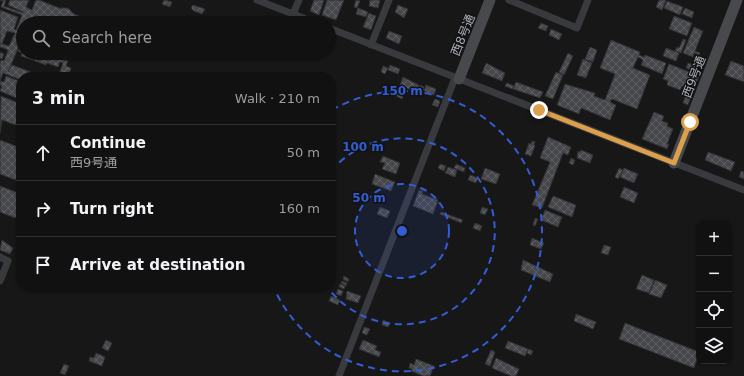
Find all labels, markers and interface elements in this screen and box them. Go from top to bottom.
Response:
street label: 西8号通 [448,12,478,58]
search box [16,16,336,60]
icon: search [30,27,52,49]
text: Search here [62,29,152,47]
street label: 西9号通 [680,54,708,100]
text: 150 m [381,84,423,98]
text: 3 min [32,88,85,108]
text: Walk · 210 m [235,91,320,106]
route end [530,101,548,119]
route start [681,113,699,131]
text: Continue [70,134,146,152]
text: 100 m [342,140,384,154]
icon: ahead [32,142,54,164]
text: 50 m [287,145,320,160]
text: 西9号通 [70,155,117,170]
text: 50 m [352,191,386,205]
icon: right [32,198,54,220]
text: Turn right [70,200,154,218]
text: 160 m [278,201,320,216]
map controls [696,220,732,364]
button: + [696,220,732,256]
centre of rings [395,224,409,238]
icon: arrive [32,254,54,276]
text: Arrive at destination [70,256,245,274]
button: − [696,256,732,292]
button: locate [696,292,732,328]
button: layers [696,328,732,364]

